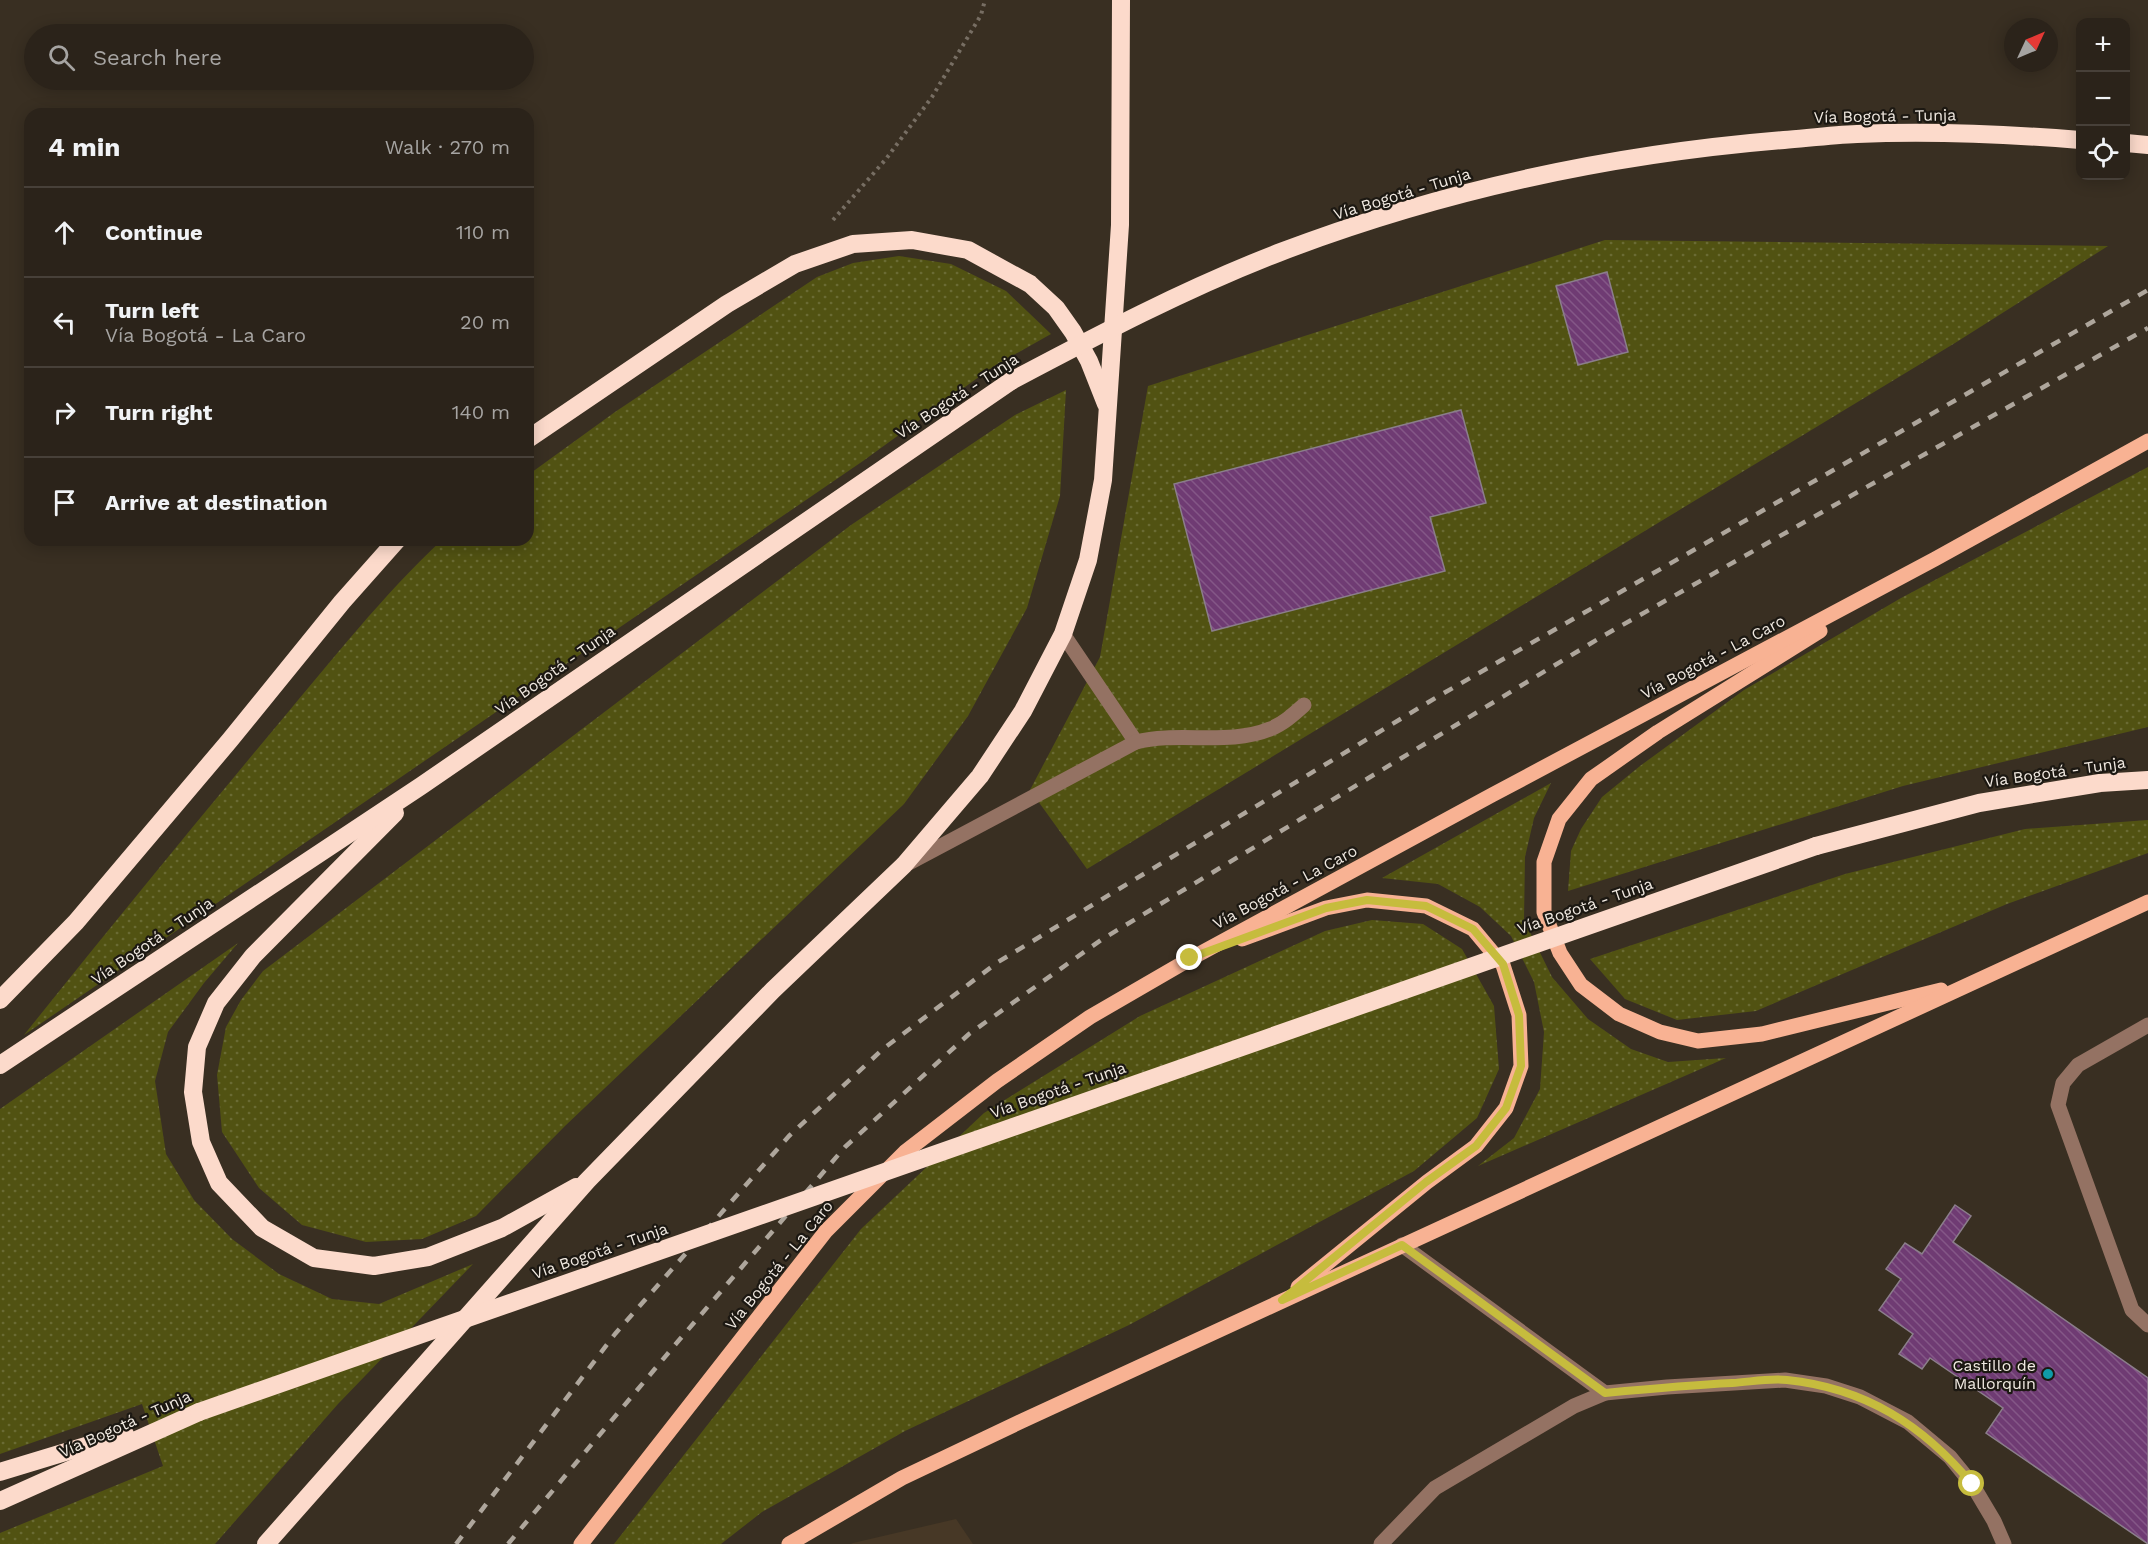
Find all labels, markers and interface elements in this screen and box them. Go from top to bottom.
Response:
north arrow [2004,18,2058,72]
map controls [2076,18,2130,180]
button: + [2076,18,2130,72]
search box [24,24,534,90]
icon: search [45,41,78,74]
text: Search here [93,45,222,70]
button: − [2076,72,2130,126]
street label: Vía Bogotá - Tunja [1814,105,1956,127]
button: locate [2076,126,2130,180]
text: 4 min [48,132,120,162]
text: Walk · 270 m [385,135,510,159]
street label: Vía Bogotá - Tunja [1331,164,1473,224]
icon: ahead [48,216,81,249]
text: Continue [105,220,203,245]
text: 110 m [456,220,510,244]
text: Turn left [105,298,199,323]
icon: left [48,306,81,339]
text: 20 m [460,310,510,334]
text: Vía Bogotá - La Caro [105,323,306,347]
street label: Vía Bogotá - Tunja [892,349,1022,443]
icon: right [48,396,81,429]
text: Turn right [105,400,212,425]
text: 140 m [452,400,510,424]
icon: arrive [48,486,81,519]
text: Arrive at destination [105,490,328,515]
street label: Vía Bogotá - La Caro [1638,611,1788,703]
street label: Vía Bogotá - Tunja [491,621,619,719]
street label: Vía Bogotá - Tunja [1983,753,2127,791]
street label: Vía Bogotá - La Caro [1210,841,1360,933]
street label: Vía Bogotá - Tunja [1515,874,1655,938]
street label: Vía Bogotá - Tunja [88,893,216,989]
route end [1176,944,1202,970]
street label: Vía Bogotá - Tunja [988,1058,1128,1122]
street label: Vía Bogotá - La Caro [721,1197,837,1333]
street label: Vía Bogotá - Tunja [530,1219,670,1283]
place label: Castillo de Mallorquín [1952,1356,2036,1393]
marker: Castillo de Mallorquín [2041,1367,2055,1381]
street label: Vía Bogotá - Tunja [56,1386,194,1462]
route start [1958,1470,1984,1496]

